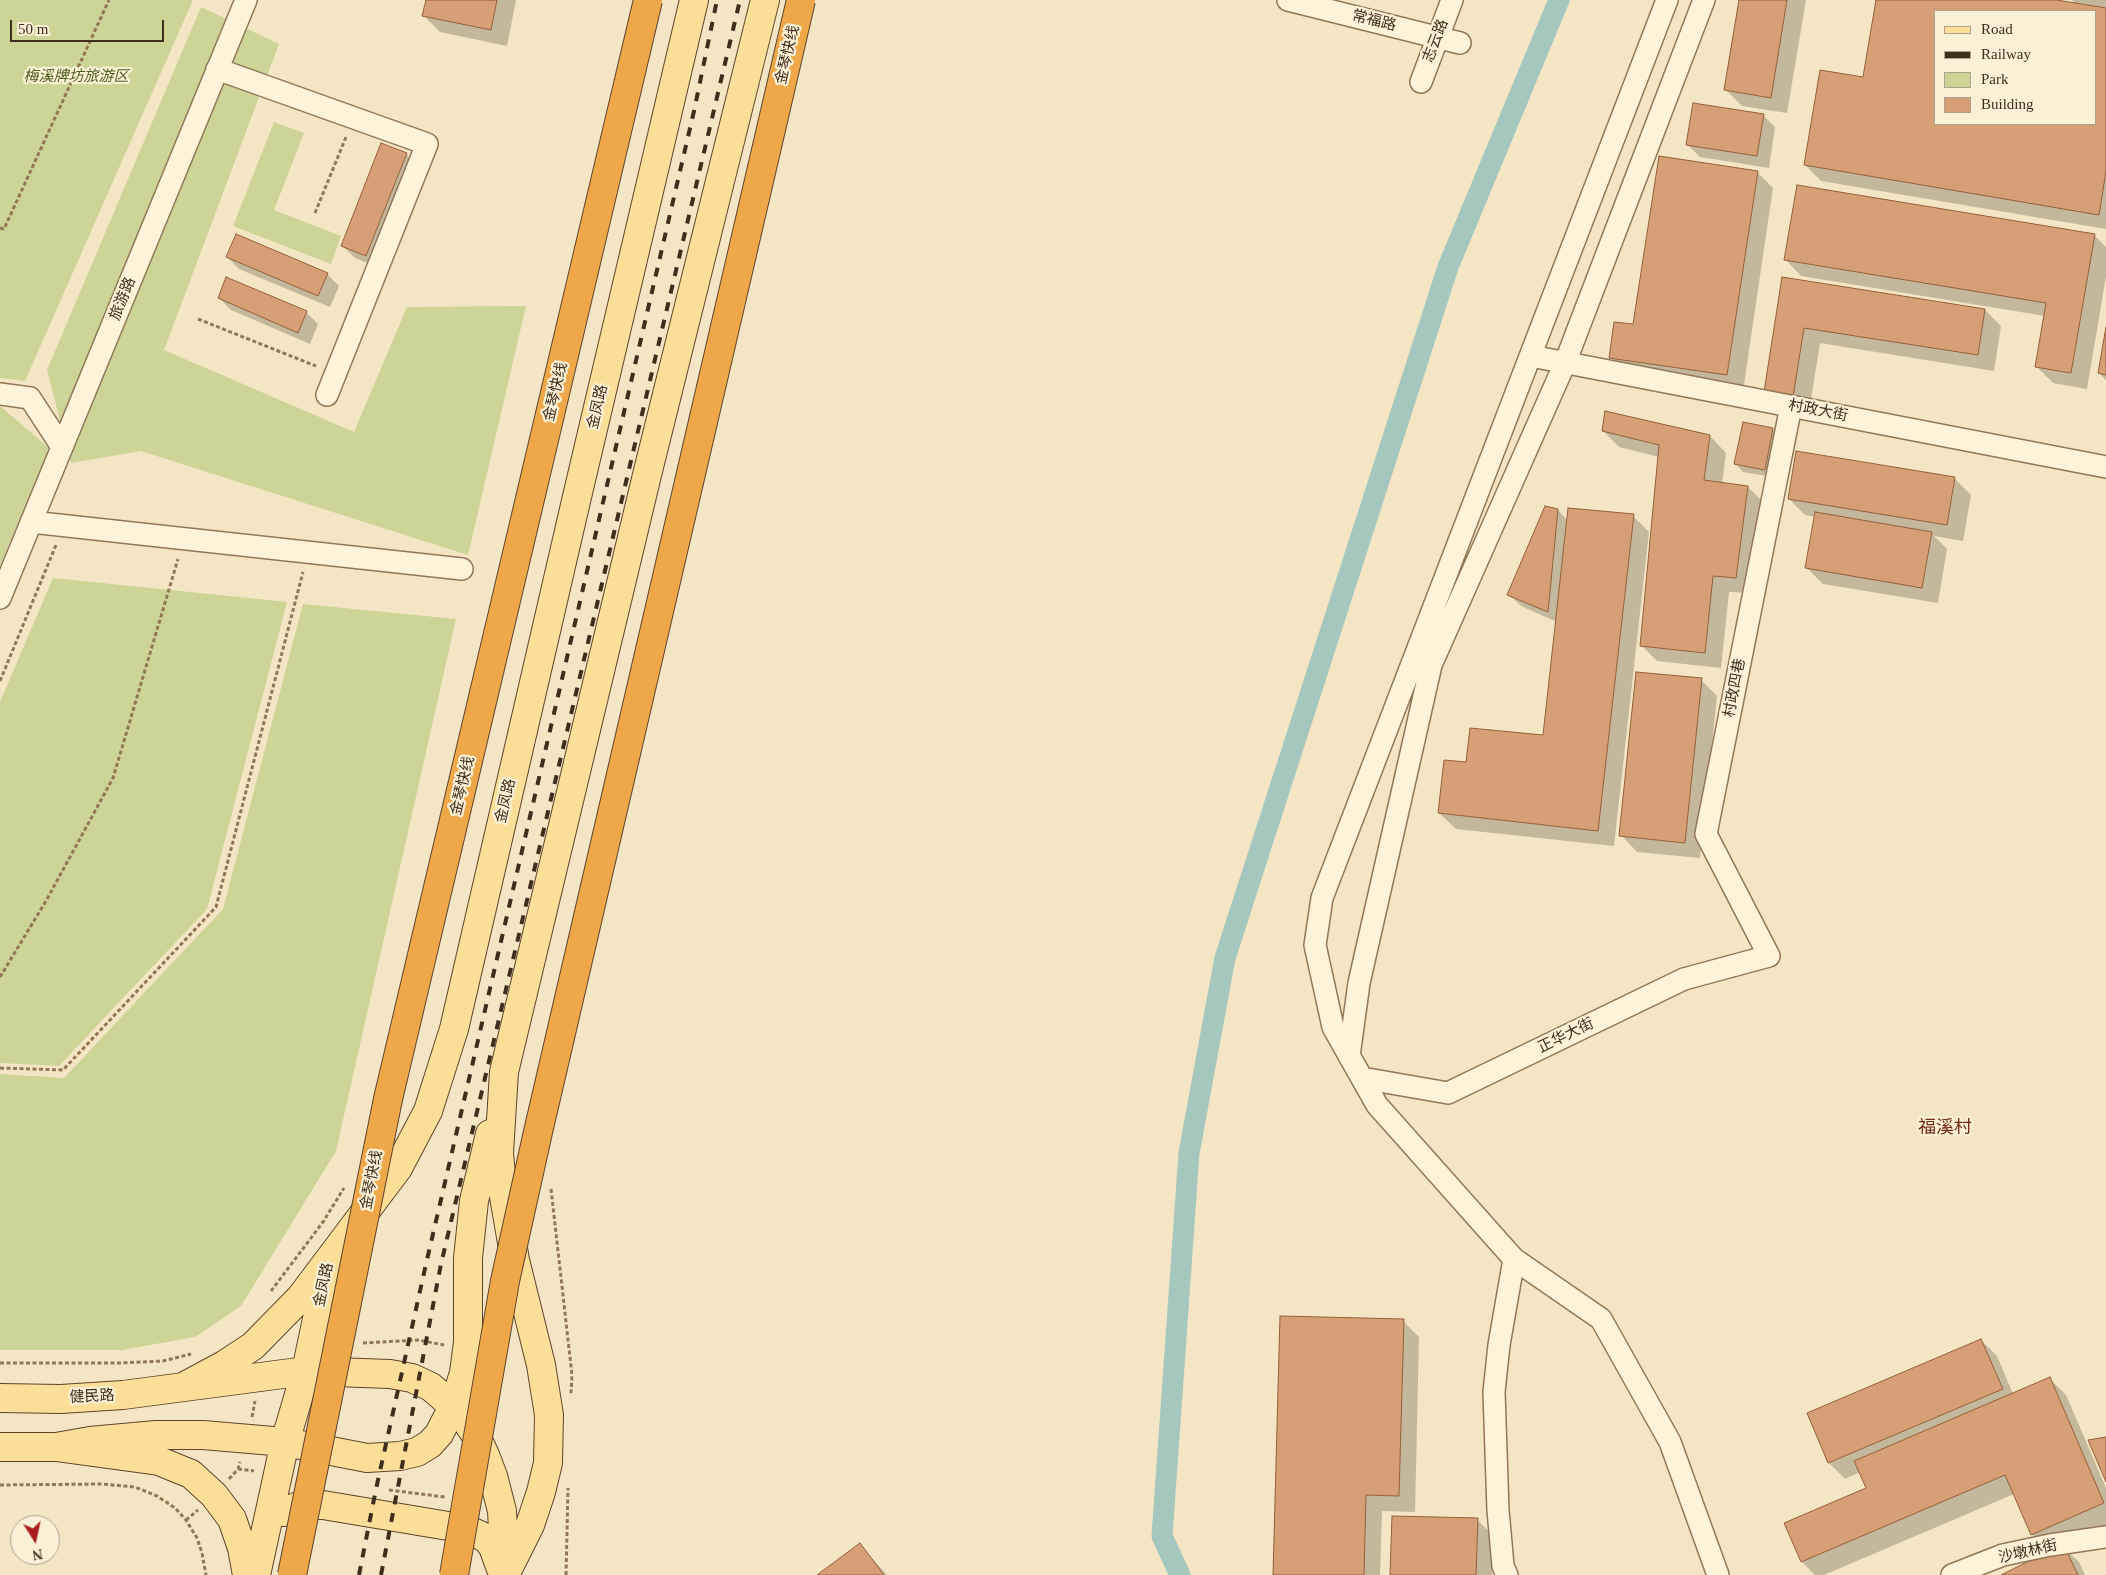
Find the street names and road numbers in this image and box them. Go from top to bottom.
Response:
street label: 常福路 [1350,7,1398,35]
street label: 志云路 [1420,17,1452,65]
street label: 金琴快线 [772,24,804,86]
street label: 旅游路 [106,275,140,323]
street label: 金琴快线 [540,361,572,423]
street label: 金凤路 [584,383,612,431]
street label: 村政大街 [1787,396,1849,426]
street label: 村政四巷 [1720,657,1750,719]
street label: 金琴快线 [447,755,479,817]
street label: 金凤路 [492,777,520,825]
street label: 正华大街 [1535,1015,1597,1057]
street label: 金琴快线 [357,1149,387,1211]
street label: 金凤路 [311,1261,337,1309]
street label: 健民路 [69,1387,115,1407]
street label: 沙墩林街 [1997,1536,2059,1568]

